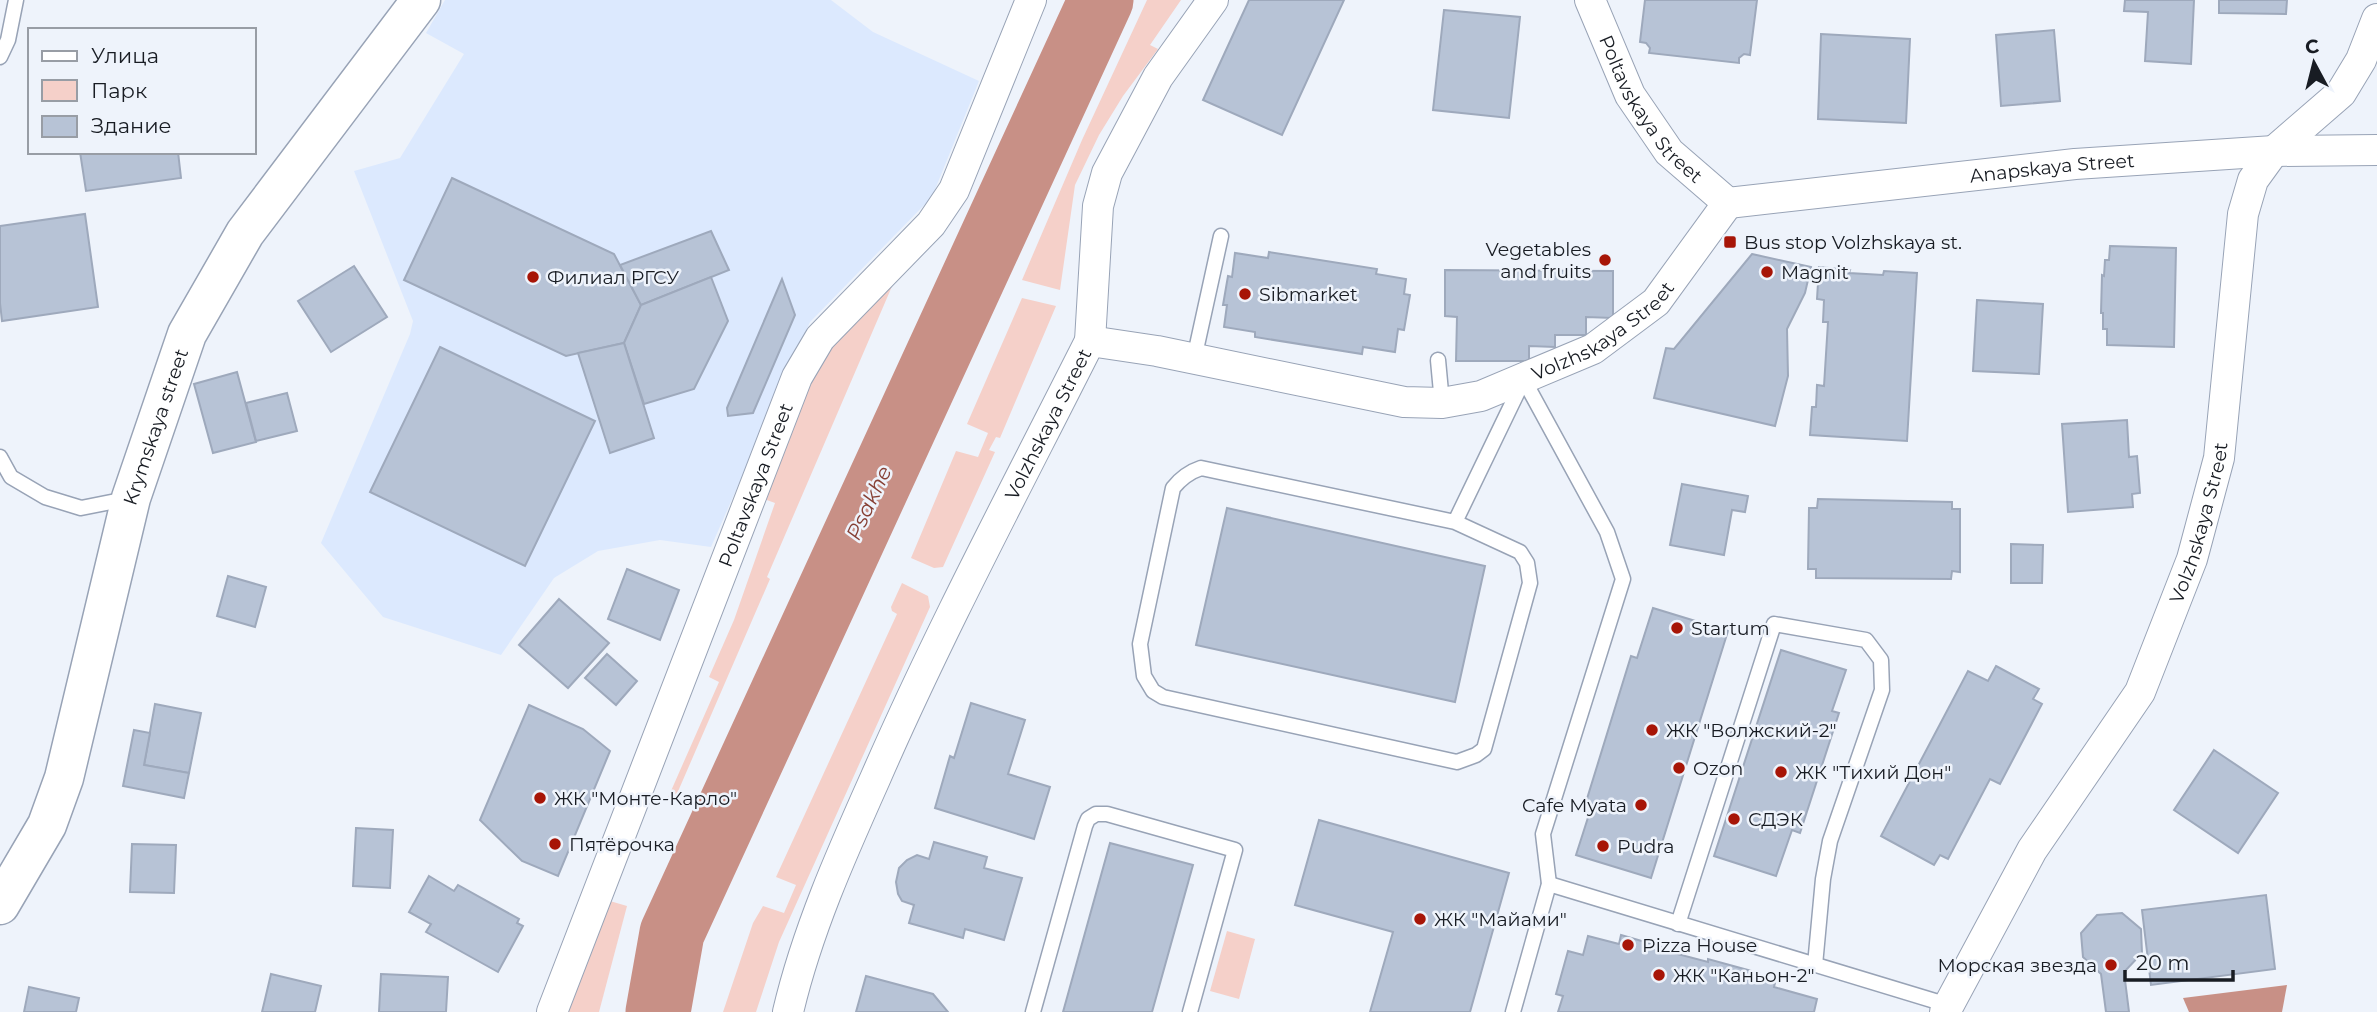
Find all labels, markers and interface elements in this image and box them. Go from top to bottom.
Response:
legend [28,28,256,154]
north arrow [2279,28,2349,98]
street label: Poltavskaya Street [1594,32,1707,188]
text: С [2304,34,2320,59]
text: Улица [91,43,159,68]
text: Парк [91,78,147,103]
text: Здание [91,113,172,138]
street label: Anapskaya Street [1968,149,2136,188]
place label: Bus stop Volzhskaya st. [1744,231,1962,254]
marker: Bus stop Volzhskaya st. [1722,234,1738,250]
place label: Vegetables and fruits [1486,238,1591,283]
marker: Vegetables and fruits [1597,252,1613,268]
place label: Magnit [1781,261,1849,284]
marker: Magnit [1759,264,1775,280]
place label: Филиал РГСУ [547,266,679,289]
marker: Филиал РГСУ [525,269,541,285]
street label: Volzhskaya Street [1528,277,1679,385]
place label: Sibmarket [1259,283,1358,306]
marker: Sibmarket [1237,286,1253,302]
street label: Volzhskaya Street [1000,344,1096,504]
street label: Krymskaya street [118,345,193,508]
street label: Poltavskaya Street [714,400,798,570]
street label: Volzhskaya Street [2165,441,2233,607]
water label: Psakhe [841,462,897,544]
place label: Startum [1691,617,1770,640]
marker: Startum [1669,620,1685,636]
place label: ЖК "Волжский-2" [1666,719,1837,742]
marker: ЖК "Волжский-2" [1644,722,1660,738]
place label: Ozon [1693,757,1743,780]
marker: Ozon [1671,760,1687,776]
place label: ЖК "Тихий Дон" [1795,761,1951,784]
marker: ЖК "Тихий Дон" [1773,764,1789,780]
place label: ЖК "Монте-Карло" [554,787,737,810]
marker: ЖК "Монте-Карло" [532,790,548,806]
place label: Cafe Myata [1522,794,1627,817]
marker: Cafe Myata [1633,797,1649,813]
place label: СДЭК [1748,808,1803,831]
marker: СДЭК [1726,811,1742,827]
place label: Пятёрочка [569,833,675,856]
place label: Pudra [1617,835,1674,858]
marker: Пятёрочка [547,836,563,852]
marker: Pudra [1595,838,1611,854]
place label: ЖК "Майами" [1434,908,1567,931]
marker: ЖК "Майами" [1412,911,1428,927]
place label: Pizza House [1642,934,1757,957]
marker: Pizza House [1620,937,1636,953]
scale bar [2125,939,2234,983]
text: 20 m [2136,950,2190,975]
place label: Морская звезда [1937,954,2097,977]
marker: Морская звезда [2103,957,2119,973]
place label: ЖК "Каньон-2" [1673,964,1815,987]
marker: ЖК "Каньон-2" [1651,967,1667,983]

